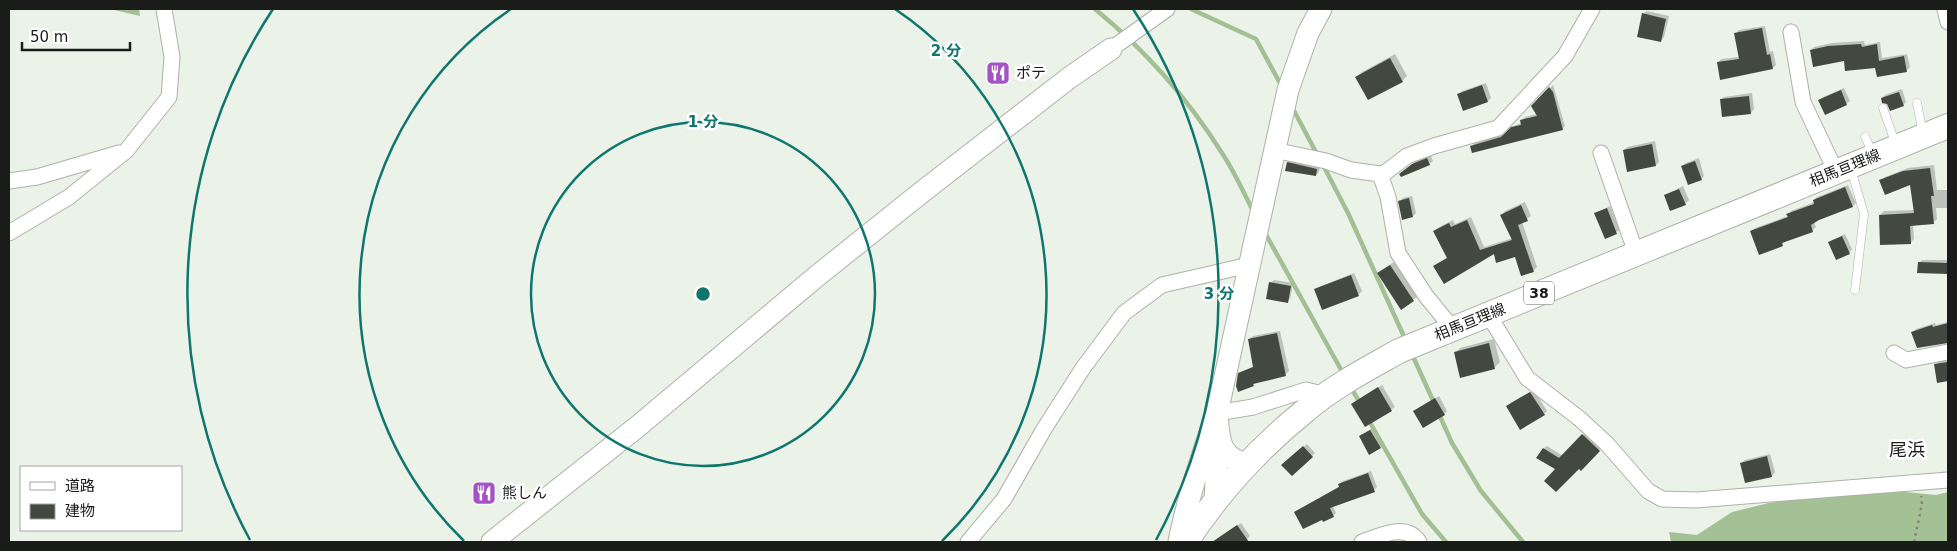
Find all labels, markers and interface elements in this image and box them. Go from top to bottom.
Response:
scale bar [22,20,130,52]
text: 50 m [30,28,68,46]
text: 2 分 [931,42,961,60]
restaurant icon: ポテ [985,60,1011,86]
place label: ポテ [1016,64,1046,82]
text: 1 分 [688,113,718,131]
street label: 相馬亘理線 [1807,146,1883,190]
road number: 38 [1524,282,1554,304]
centre of rings [694,285,712,303]
text: 3 分 [1204,285,1234,303]
street label: 相馬亘理線 [1432,300,1508,344]
district label: 尾浜 [1889,439,1925,460]
legend [20,466,182,531]
text: 道路 [65,477,95,495]
restaurant icon: 熊しん [471,480,497,506]
place label: 熊しん [502,484,547,502]
text: 建物 [65,502,95,520]

